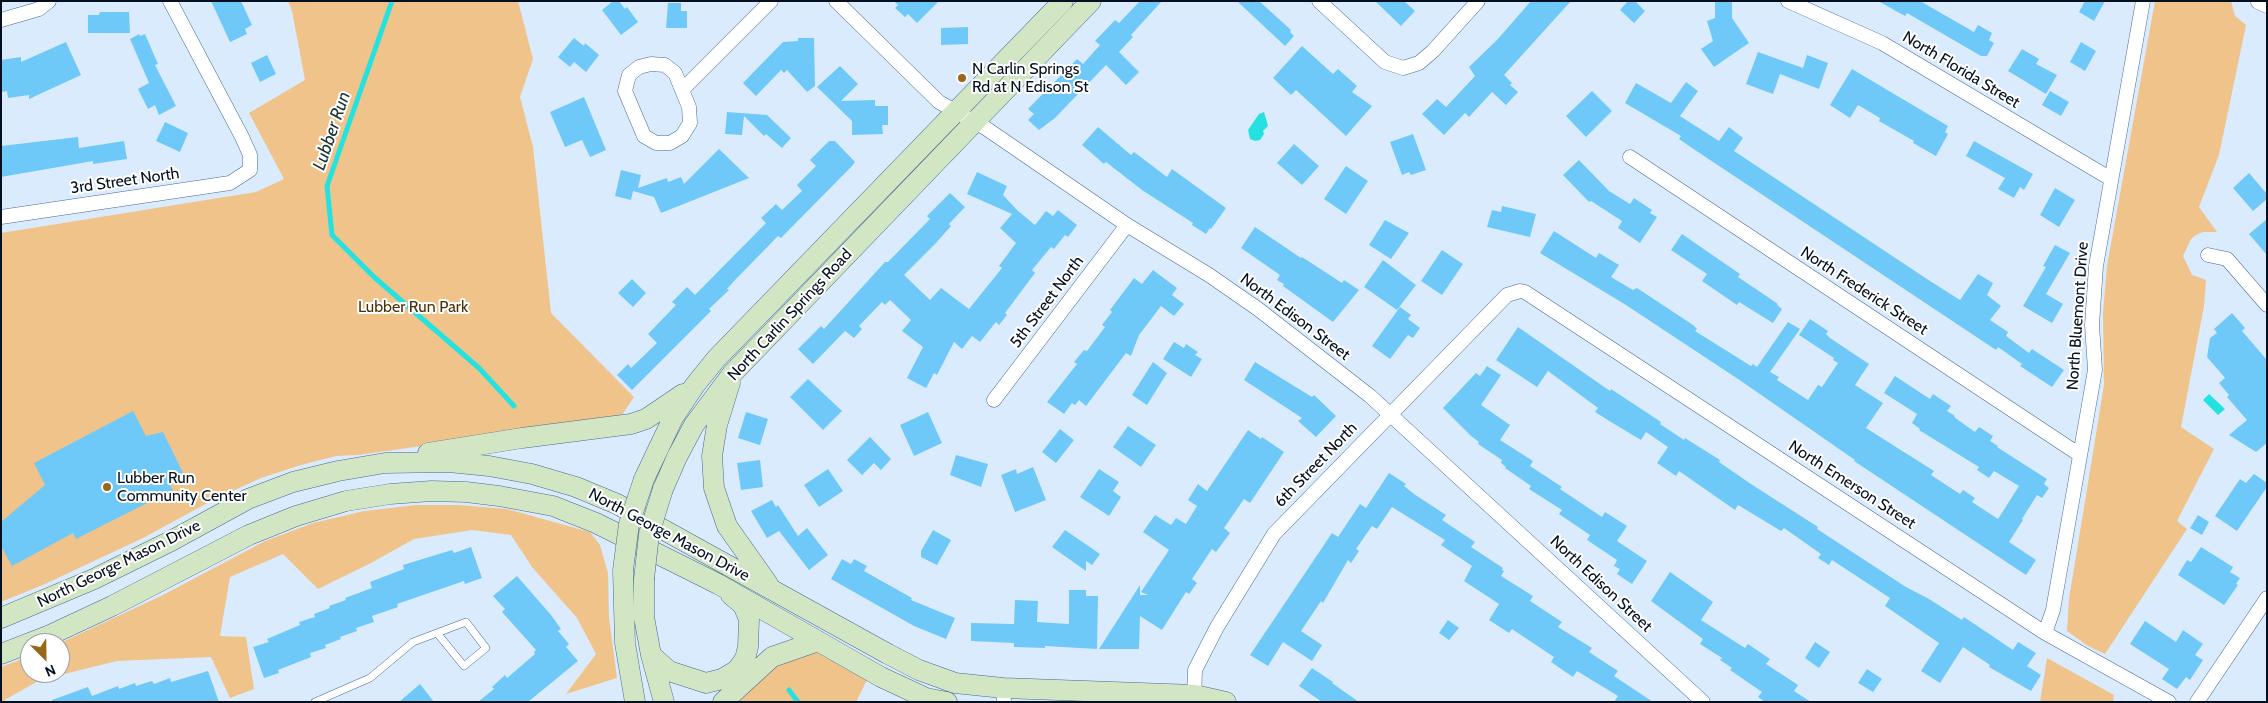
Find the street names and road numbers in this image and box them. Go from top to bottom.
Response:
street label: North Florida Street [1899,27,2023,113]
street label: 3rd Street North [69,164,181,198]
street label: North Bluemont Drive [2063,241,2093,391]
street label: North Frederick Street [1797,243,1931,339]
street label: North Carlin Springs Road [724,245,856,385]
street label: 5th Street North [1006,252,1088,352]
street label: North Edison Street [1236,269,1354,365]
street label: 6th Street North [1271,419,1361,511]
street label: North Emerson Street [1785,437,1919,533]
street label: North George Mason Drive [585,484,753,586]
street label: North George Mason Drive [34,516,204,612]
street label: North Edison Street [1546,532,1656,636]

